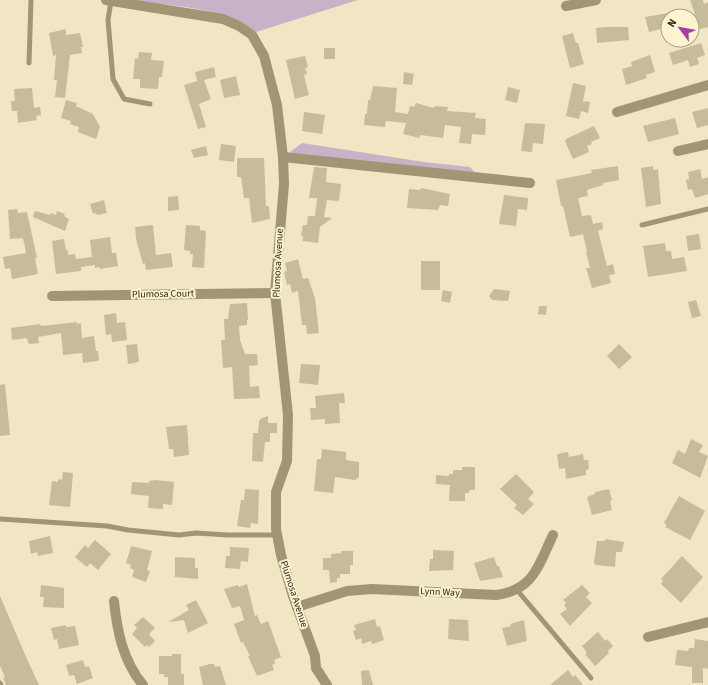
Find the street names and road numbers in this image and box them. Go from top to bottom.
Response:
street label: Plumosa Avenue [269,228,287,298]
street label: Plumosa Court [132,286,195,302]
street label: Plumosa Avenue [277,559,311,629]
street label: Lynn Way [420,584,460,600]

